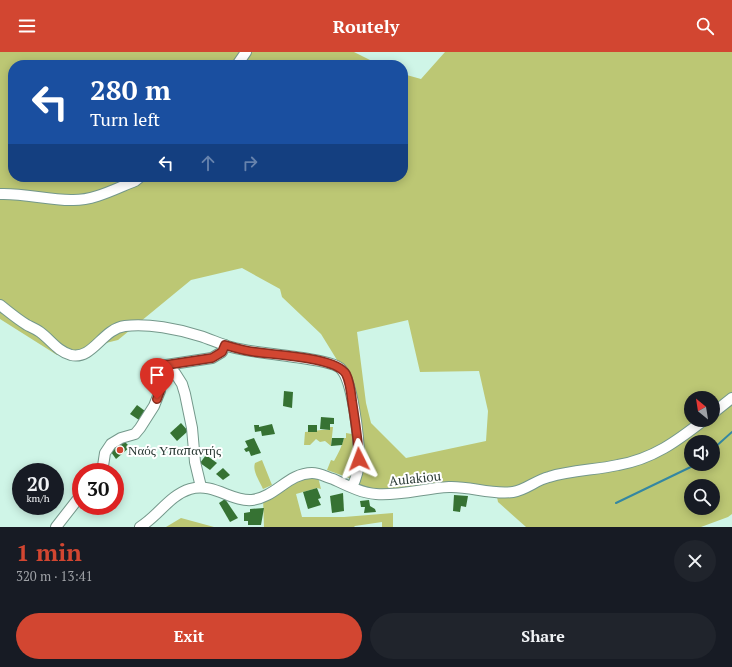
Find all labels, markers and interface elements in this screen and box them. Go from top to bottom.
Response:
text: Routely [333,14,399,38]
icon: menu [16,15,38,37]
icon: search [694,15,716,37]
text: 280 m [90,71,171,108]
icon: left [24,76,76,128]
text: Turn left [90,107,160,131]
icon: left [155,152,177,174]
icon: ahead [197,152,219,174]
icon: right [239,152,261,174]
pin [140,358,174,399]
icon: arrive [146,364,168,386]
north arrow [684,391,720,427]
map controls [684,391,720,515]
button: sound [684,435,720,471]
position arrow [338,438,380,480]
place label: Ναός Υπαπαντής [128,441,222,459]
marker: Ναός Υπαπαντής [115,445,125,455]
speed limit sign: 30 [72,463,124,515]
street label: Aulakiou [388,466,442,490]
text: 20 [27,470,49,497]
button: search [684,479,720,515]
text: km/h [26,492,50,505]
text: 1 min [16,536,82,568]
button: close [674,540,716,582]
text: 320 m · 13:41 [16,567,93,585]
button: Exit [16,613,362,659]
button: Share [370,613,716,659]

